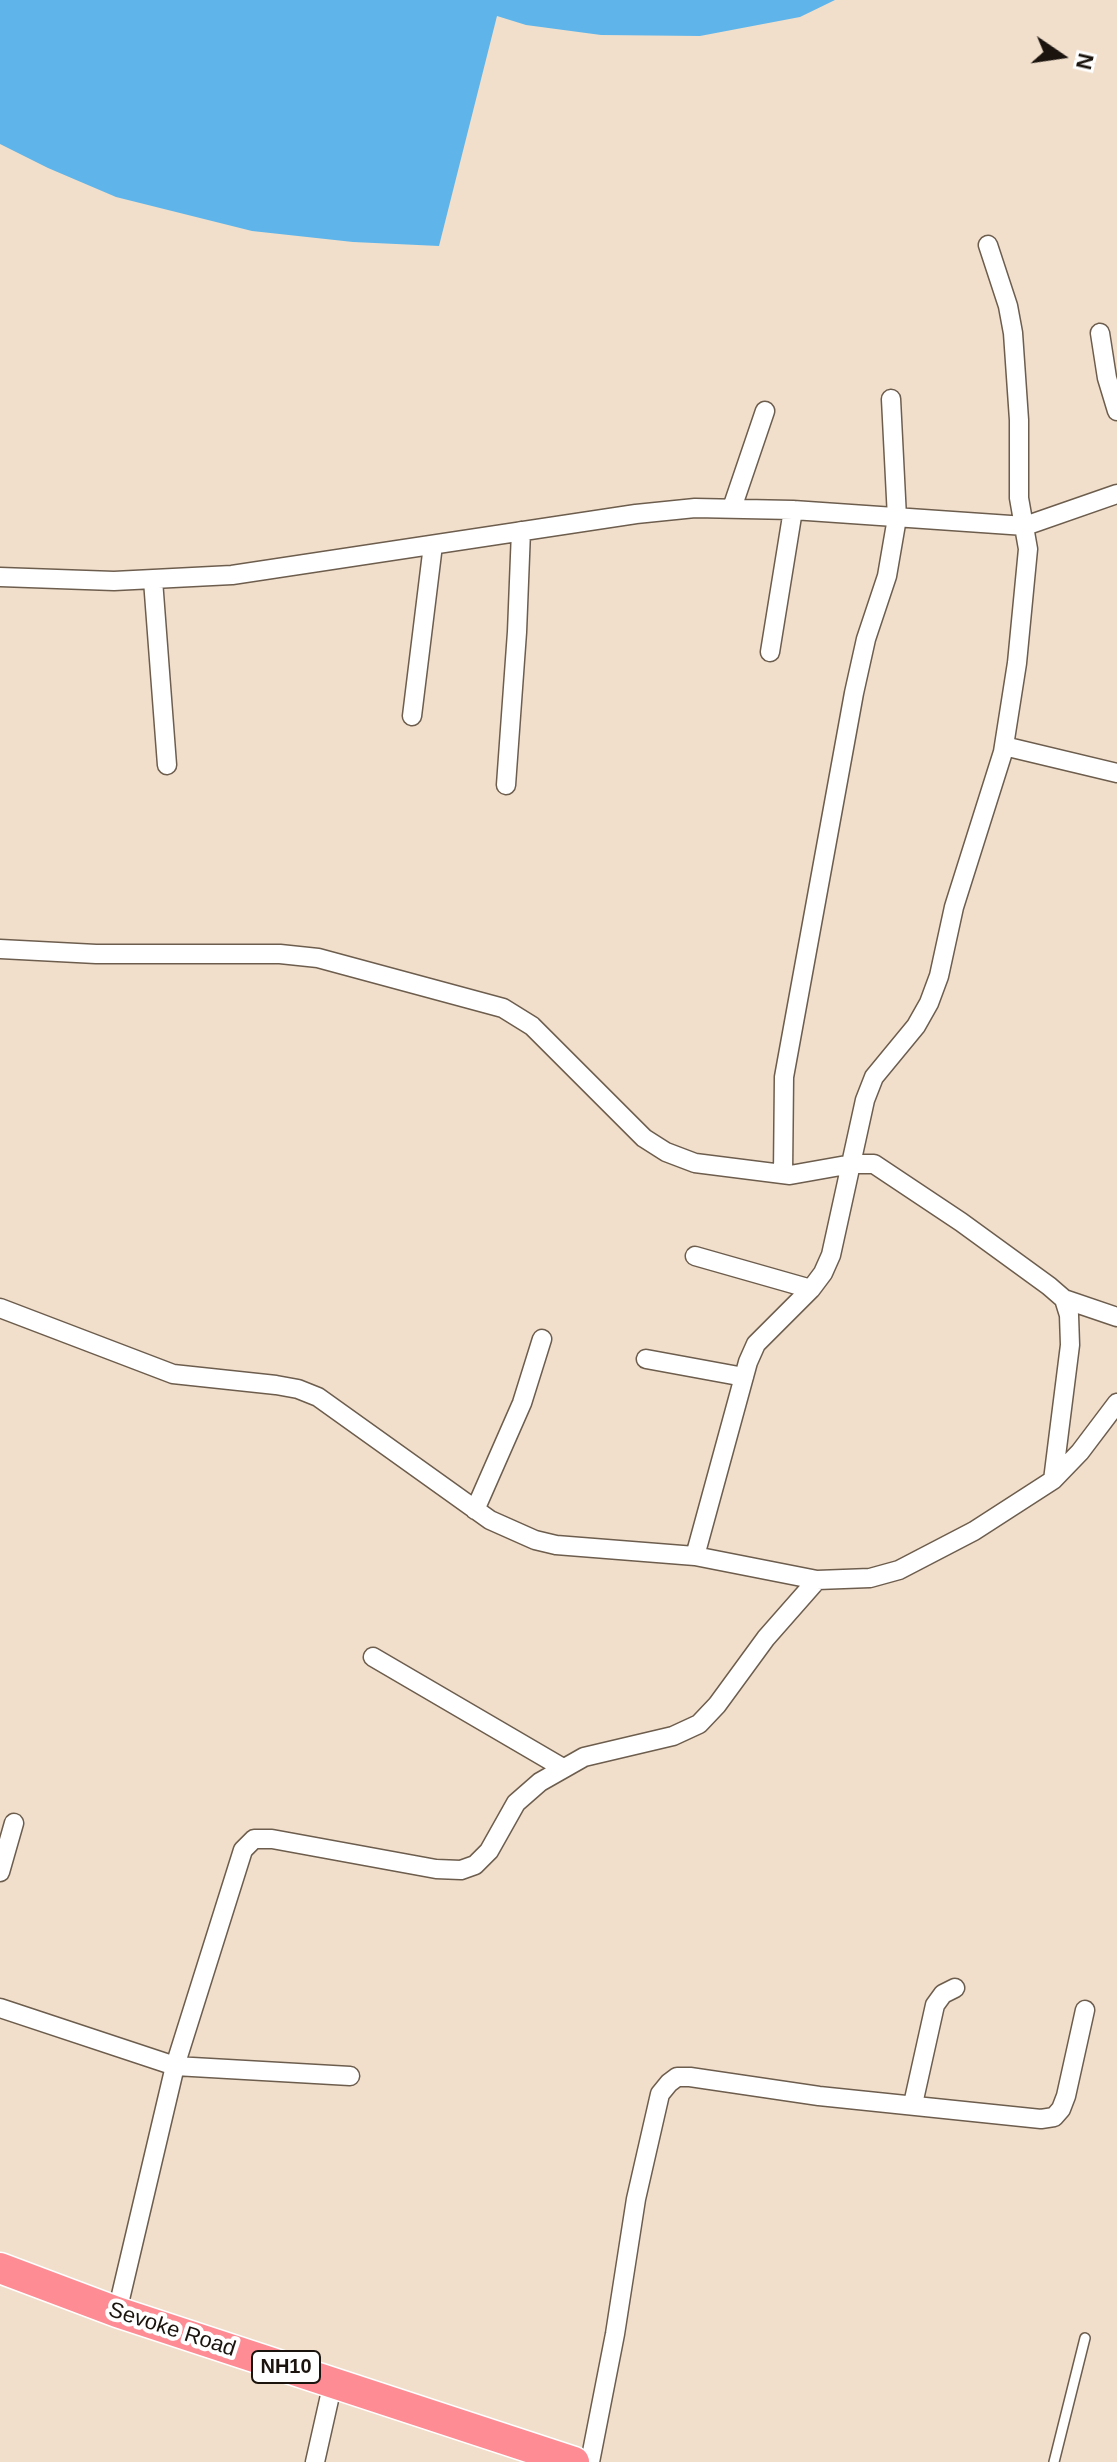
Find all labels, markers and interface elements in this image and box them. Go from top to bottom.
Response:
north arrow [1021,16,1101,96]
text: N [1071,51,1099,72]
street label: Sevoke Road [105,2297,239,2363]
road number: NH10 [252,2351,320,2383]

